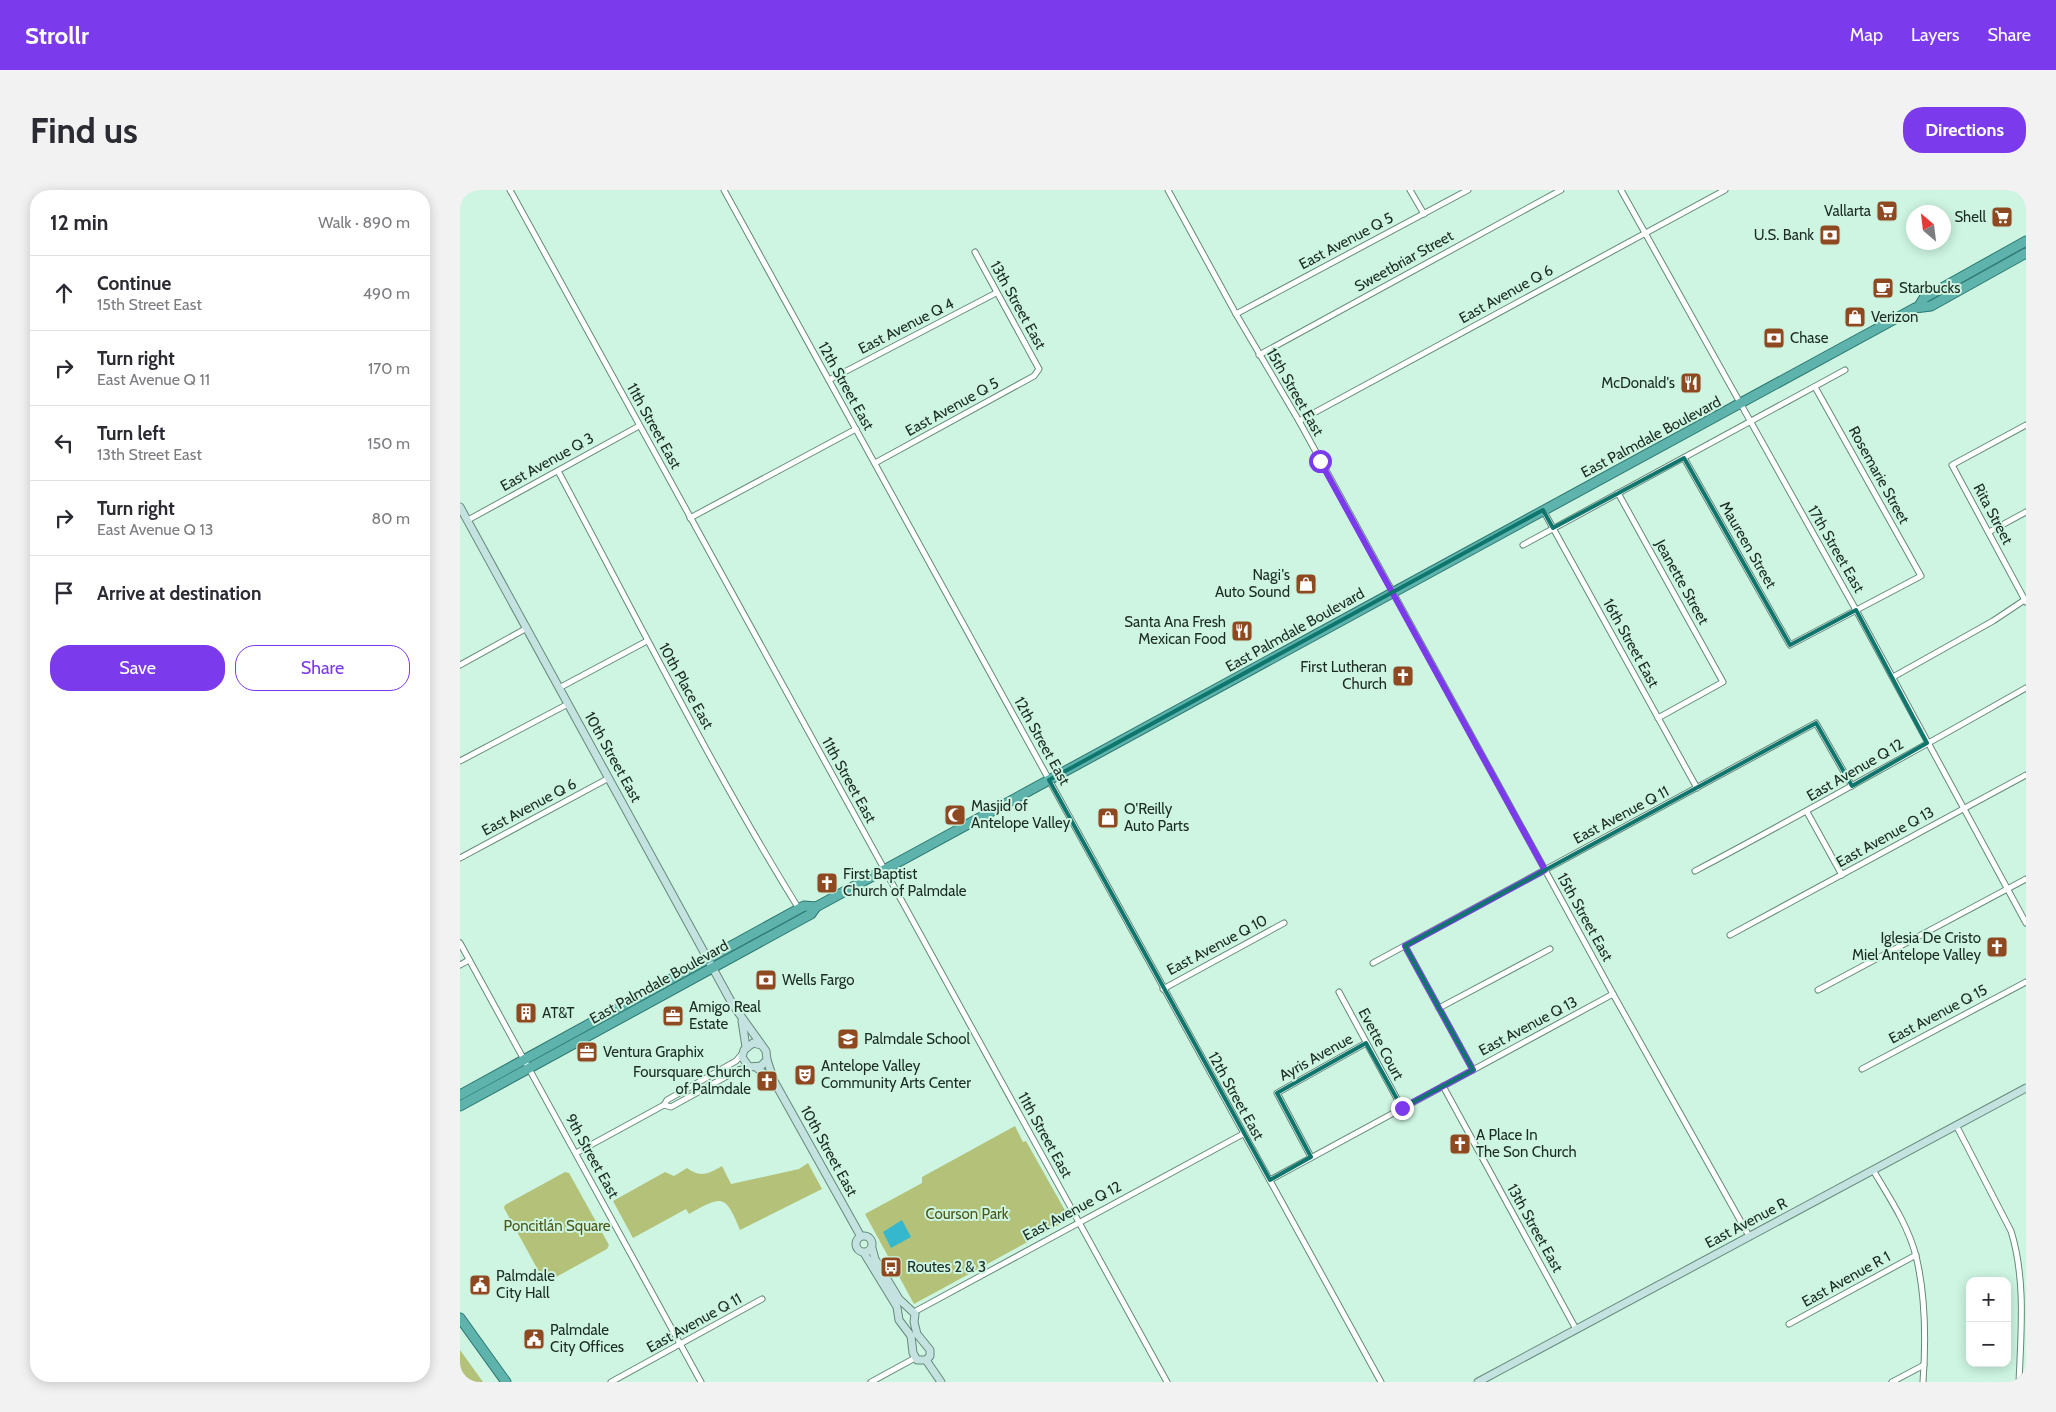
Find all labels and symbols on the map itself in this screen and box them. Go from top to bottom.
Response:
supermarket icon: Vallarta [1875,199,1899,223]
place label: Vallarta [1824,202,1872,220]
north arrow [1906,205,1951,250]
supermarket icon: Shell [1990,205,2014,229]
place label: Shell [1954,208,1986,226]
street label: East Avenue Q 5 [1296,209,1396,273]
bank icon: U.S. Bank [1818,223,1842,247]
street label: Sweetbriar Street [1352,226,1456,296]
place label: U.S. Bank [1754,226,1814,244]
street label: 13th Street East [986,258,1050,352]
street label: East Avenue Q 6 [1456,261,1556,327]
cafe icon: Starbucks [1871,276,1895,300]
place label: Starbucks [1899,279,1960,297]
street label: East Avenue Q 4 [855,294,957,358]
shop icon: Verizon [1843,305,1867,329]
place label: Verizon [1871,308,1918,326]
bank icon: Chase [1762,326,1786,350]
place label: Chase [1790,329,1829,347]
street label: 12th Street East [814,339,878,433]
street label: 15th Street East [1263,345,1327,439]
restaurant icon: McDonald's [1679,371,1703,395]
street label: East Avenue Q 5 [902,374,1002,440]
place label: McDonald's [1601,374,1675,392]
street label: 11th Street East [623,380,685,472]
street label: East Palmdale Boulevard [1578,392,1724,482]
street label: Rosemarie Street [1845,423,1913,527]
street label: East Avenue Q 3 [497,429,597,495]
route start [1309,450,1332,473]
street label: Rita Street [1969,480,2017,548]
street label: Maureen Street [1716,498,1780,592]
street label: 17th Street East [1804,502,1868,596]
street label: Jeanette Street [1651,536,1713,628]
place label: Nagi's Auto Sound [1215,566,1290,601]
shop icon: Nagi's Auto Sound [1294,572,1318,596]
street label: East Palmdale Boulevard [1222,584,1368,676]
street label: 16th Street East [1599,595,1663,691]
place label: Santa Ana Fresh Mexican Food [1124,613,1226,648]
restaurant icon: Santa Ana Fresh Mexican Food [1230,619,1254,643]
street label: 10th Place East [655,640,717,732]
place label: First Lutheran Church [1300,658,1387,693]
church icon: First Lutheran Church [1391,664,1415,688]
street label: 12th Street East [1010,694,1074,788]
street label: 10th Street East [581,709,645,805]
street label: 11th Street East [818,734,880,826]
street label: East Avenue Q 12 [1803,735,1907,805]
street label: East Avenue Q 6 [479,775,579,839]
street label: East Avenue Q 11 [1570,782,1672,848]
place label: Masjid of Antelope Valley [971,797,1071,832]
place label: O'Reilly Auto Parts [1124,800,1189,835]
mosque icon: Masjid of Antelope Valley [943,803,967,827]
street label: East Avenue Q 13 [1833,803,1937,871]
shop icon: O'Reilly Auto Parts [1096,806,1120,830]
place label: First Baptist Church of Palmdale [843,865,967,900]
street label: 15th Street East [1553,870,1617,964]
church icon: First Baptist Church of Palmdale [815,871,839,895]
street label: East Avenue Q 10 [1164,911,1270,979]
place label: Iglesia De Cristo Miel Antelope Valley [1852,929,1981,964]
church icon: Iglesia De Cristo Miel Antelope Valley [1985,935,2009,959]
street label: East Palmdale Boulevard [586,936,732,1028]
bank icon: Wells Fargo [754,968,778,992]
place label: Wells Fargo [782,971,855,989]
street label: East Avenue Q 15 [1886,980,1990,1048]
street label: East Avenue Q 13 [1476,992,1580,1060]
place label: Amigo Real Estate [689,998,761,1033]
building icon: AT&T [514,1001,538,1025]
place label: AT&T [542,1004,575,1022]
office icon: Amigo Real Estate [661,1004,685,1028]
street label: Evette Court [1354,1005,1408,1083]
school or university icon: Palmdale School [836,1027,860,1051]
street label: Ayris Avenue [1276,1029,1356,1085]
place label: Palmdale School [864,1030,971,1048]
office icon: Ventura Graphix [575,1040,599,1064]
place label: Ventura Graphix [603,1043,704,1061]
street label: 12th Street East [1204,1049,1268,1143]
place label: Antelope Valley Community Arts Center [821,1057,971,1092]
place label: Foursquare Church of Palmdale [633,1063,751,1098]
theatre icon: Antelope Valley Community Arts Center [793,1063,817,1087]
church icon: Foursquare Church of Palmdale [755,1069,779,1093]
street label: 11th Street East [1014,1089,1076,1181]
route end [1391,1097,1414,1120]
street label: 10th Street East [797,1103,861,1199]
street label: 9th Street East [561,1111,623,1201]
place label: A Place In The Son Church [1476,1126,1577,1161]
church icon: A Place In The Son Church [1448,1132,1472,1156]
street label: East Avenue Q 12 [1020,1177,1124,1244]
street label: 13th Street East [1503,1181,1567,1275]
street label: East Avenue R [1702,1194,1790,1252]
park label: Courson Park [925,1205,1009,1223]
park label: Poncitlán Square [504,1217,611,1235]
street label: East Avenue R 1 [1799,1247,1893,1311]
bus stop icon: Routes 2 & 3 [879,1255,903,1279]
place label: Routes 2 & 3 [907,1258,986,1276]
place label: Palmdale City Hall [496,1267,555,1302]
public building icon: Palmdale City Hall [468,1273,492,1297]
street label: East Avenue Q 11 [643,1289,745,1357]
place label: Palmdale City Offices [550,1321,624,1356]
public building icon: Palmdale City Offices [522,1327,546,1351]

